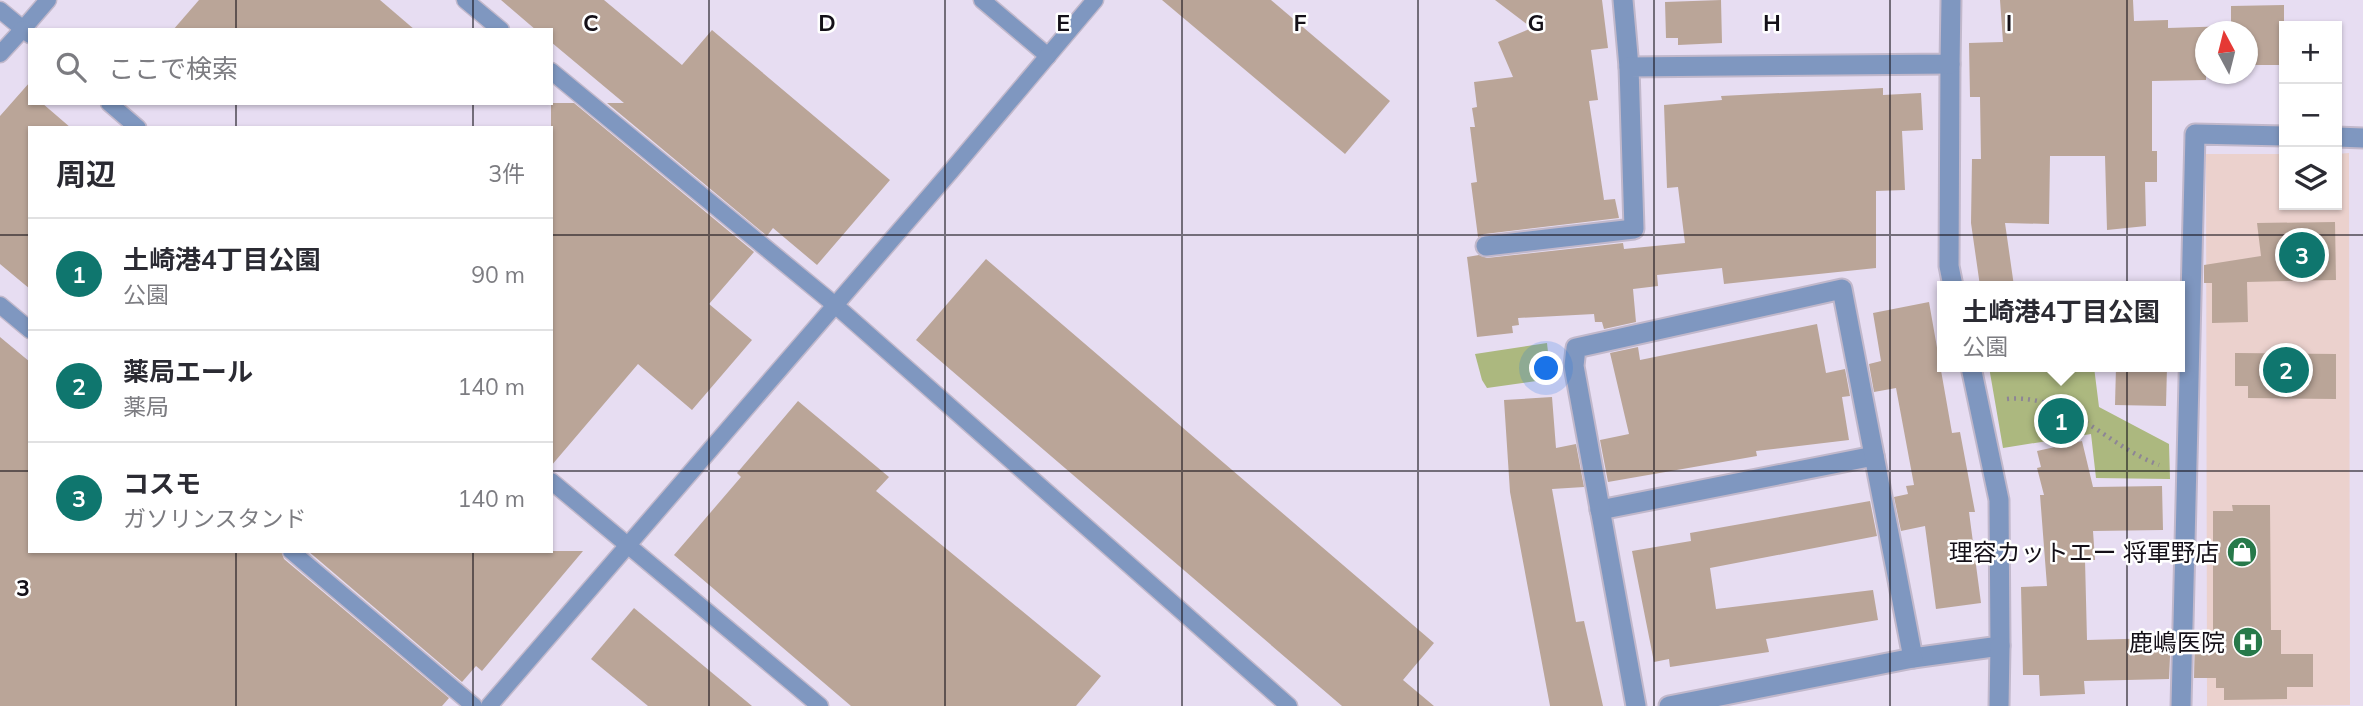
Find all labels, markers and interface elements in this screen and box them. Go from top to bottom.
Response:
text: C [583,8,599,37]
text: D [818,8,836,37]
text: E [1056,8,1070,37]
text: F [1293,8,1307,37]
text: G [1527,8,1545,37]
text: H [1763,8,1781,37]
text: I [2006,8,2012,37]
north arrow [2195,21,2258,84]
map controls [2279,21,2342,210]
button: + [2279,21,2342,84]
search box [28,28,553,105]
icon: search [52,48,90,86]
text: ここで検索 [108,52,238,85]
button: − [2279,84,2342,147]
button: layers [2279,147,2342,210]
text: 周辺 [56,155,116,193]
text: 3件 [488,159,525,188]
pin: 3 [2279,229,2325,281]
text: 土崎港4丁目公園 [123,243,321,276]
text: 1 [72,260,86,289]
text: 90 m [471,260,525,289]
text: 公園 [123,280,169,309]
popup [1937,281,2185,372]
text: 土崎港4丁目公園 [1962,295,2160,328]
text: 公園 [1962,332,2008,361]
pin: 2 [2263,344,2309,396]
your location [1529,351,1563,385]
text: 薬局エール [123,355,253,388]
text: 2 [72,372,86,401]
text: 140 m [457,372,525,401]
text: 薬局 [123,392,169,421]
pin: 1 [2038,395,2084,447]
text: コスモ [123,467,201,500]
text: 3 [72,484,86,513]
text: 140 m [457,484,525,513]
text: ガソリンスタンド [123,504,307,533]
shop icon: 理容カットエー 将軍野店 [2225,535,2259,569]
place label: 理容カットエー 将軍野店 [1949,537,2219,567]
text: 3 [16,573,30,602]
hospital icon: 鹿嶋医院 [2231,625,2265,659]
place label: 鹿嶋医院 [2129,627,2225,657]

